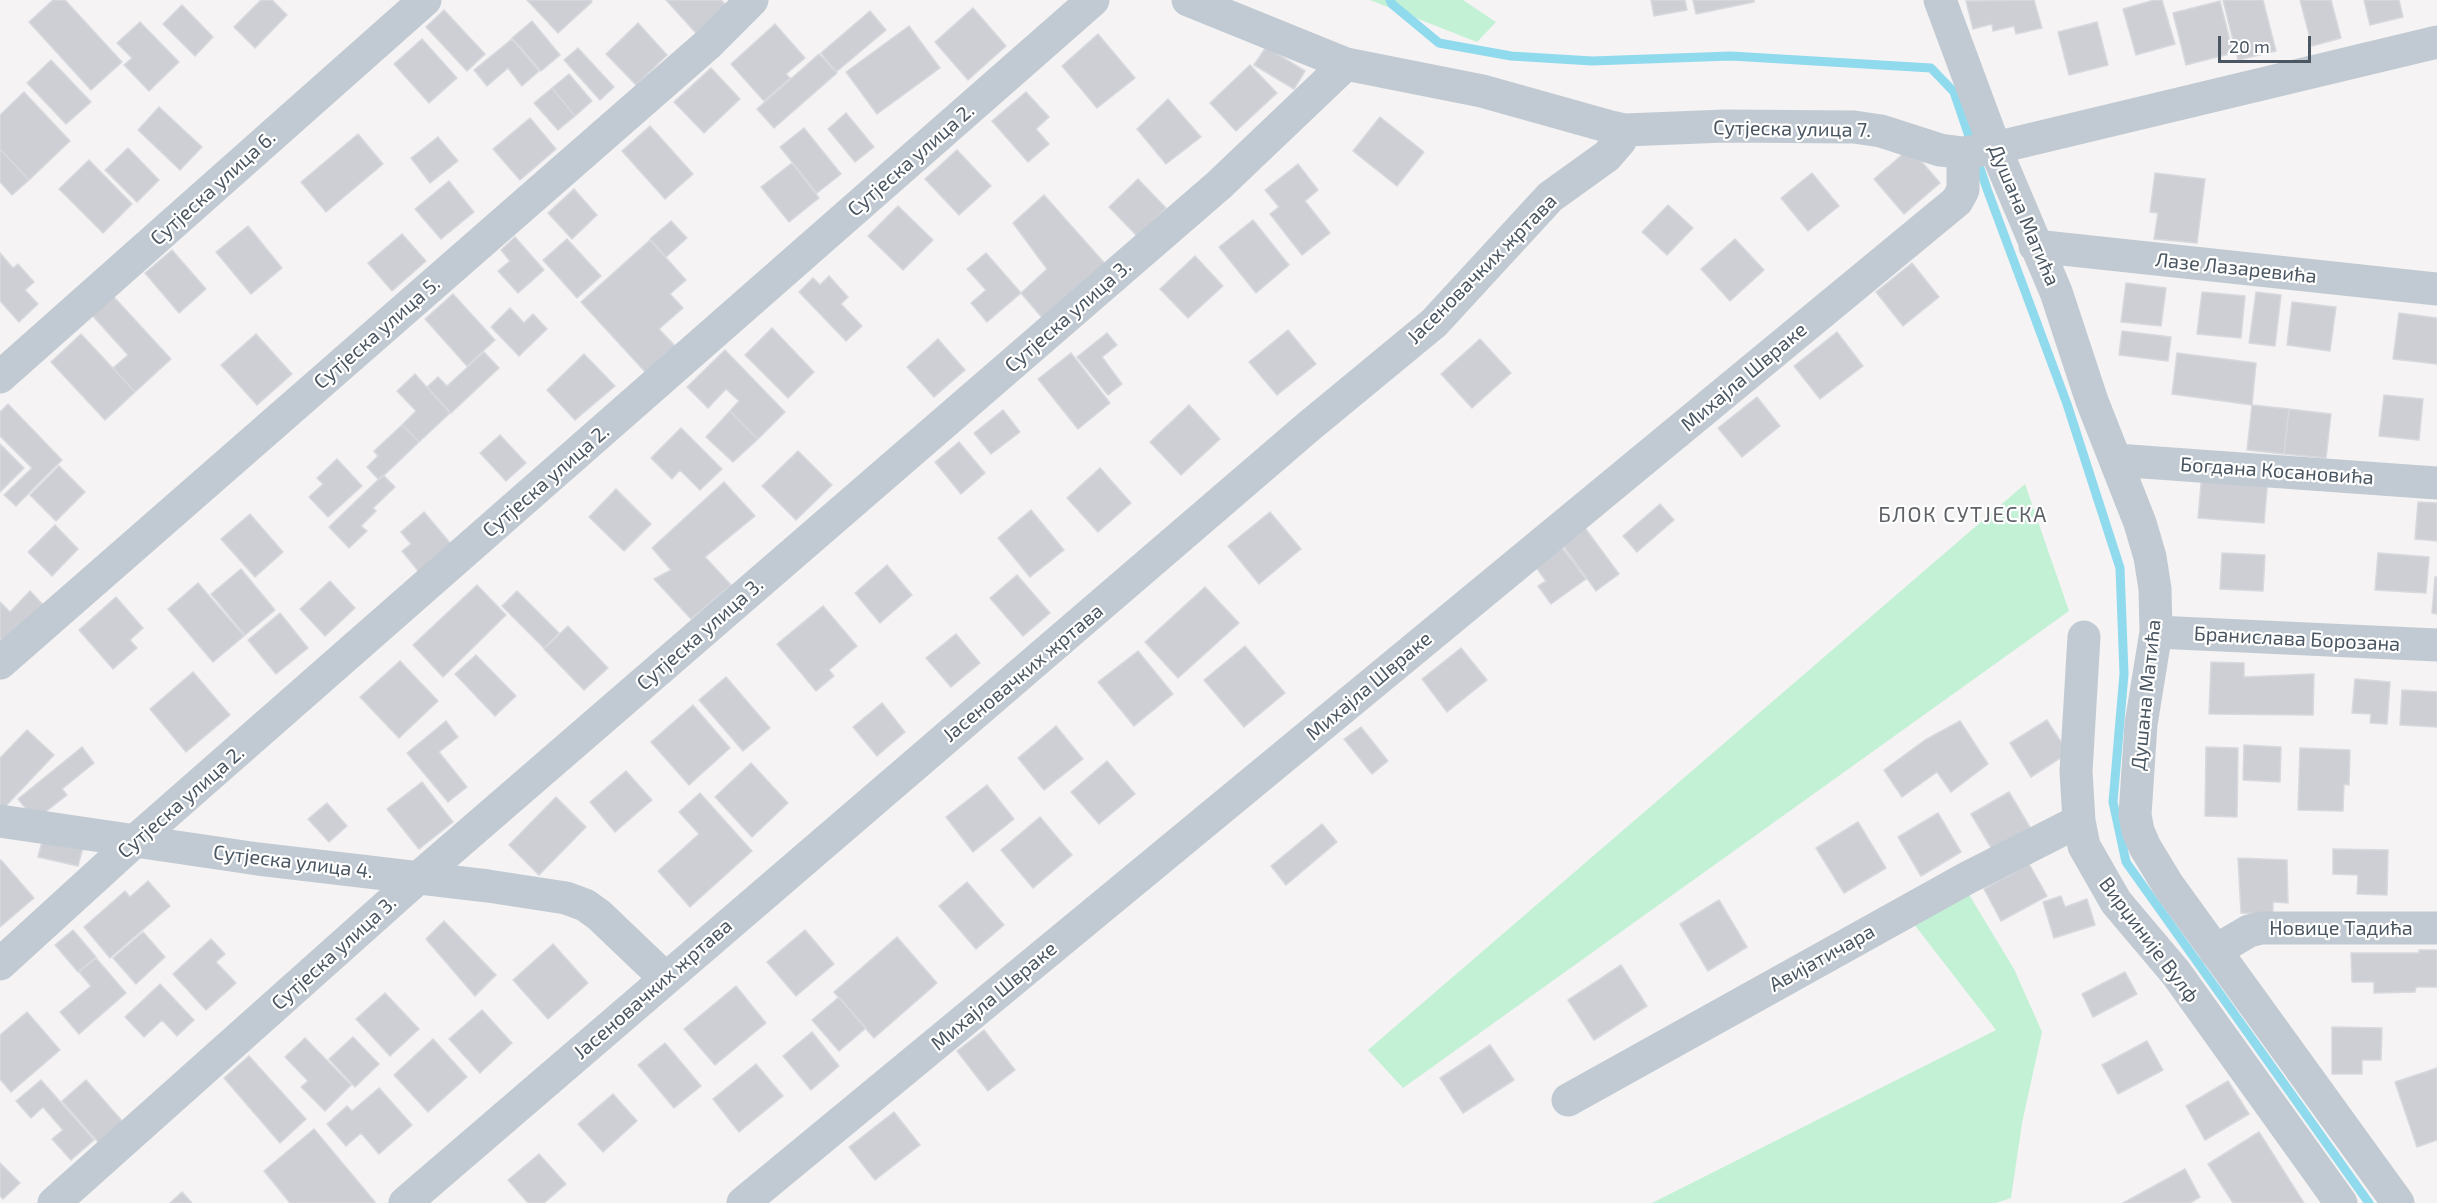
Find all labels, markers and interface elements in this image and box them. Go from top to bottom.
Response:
scale bar [2221,24,2314,62]
text: 20 m [2229,35,2270,57]
street label: Сутјеска улица 2. [843,99,979,221]
street label: Сутјеска улица 7. [1713,116,1871,142]
street label: Сутјеска улица 6. [146,126,280,250]
street label: Душана Матића [1983,141,2065,289]
street label: Јасеновачких жртава [1402,189,1562,349]
street label: Лазе Лазаревића [2154,248,2318,288]
street label: Сутјеска улица 3. [1000,255,1136,377]
street label: Сутјеска улица 5. [309,272,445,394]
street label: Михајла Швраке [1676,318,1812,436]
street label: Сутјеска улица 2. [478,420,614,542]
street label: Богдана Косановића [2179,452,2375,490]
district label: БЛОК СУТЈЕСКА [1878,502,2048,528]
street label: Сутјеска улица 3. [632,573,768,695]
street label: Јасеновачких жртава [938,599,1108,747]
street label: Душана Матића [2126,618,2166,772]
street label: Бранислава Борозана [2193,622,2401,656]
street label: Михајла Швраке [1301,627,1437,745]
street label: Сутјеска улица 2. [113,741,249,863]
street label: Сутјеска улица 4. [212,840,374,884]
street label: Вирџиније Вулф [2094,873,2204,1007]
street label: Сутјеска улица 3. [267,891,401,1015]
street label: Јасеновачких жртава [569,914,737,1064]
street label: Новице Тадића [2269,916,2413,940]
street label: Авијатичара [1765,919,1879,997]
street label: Михајла Швраке [926,937,1062,1055]

